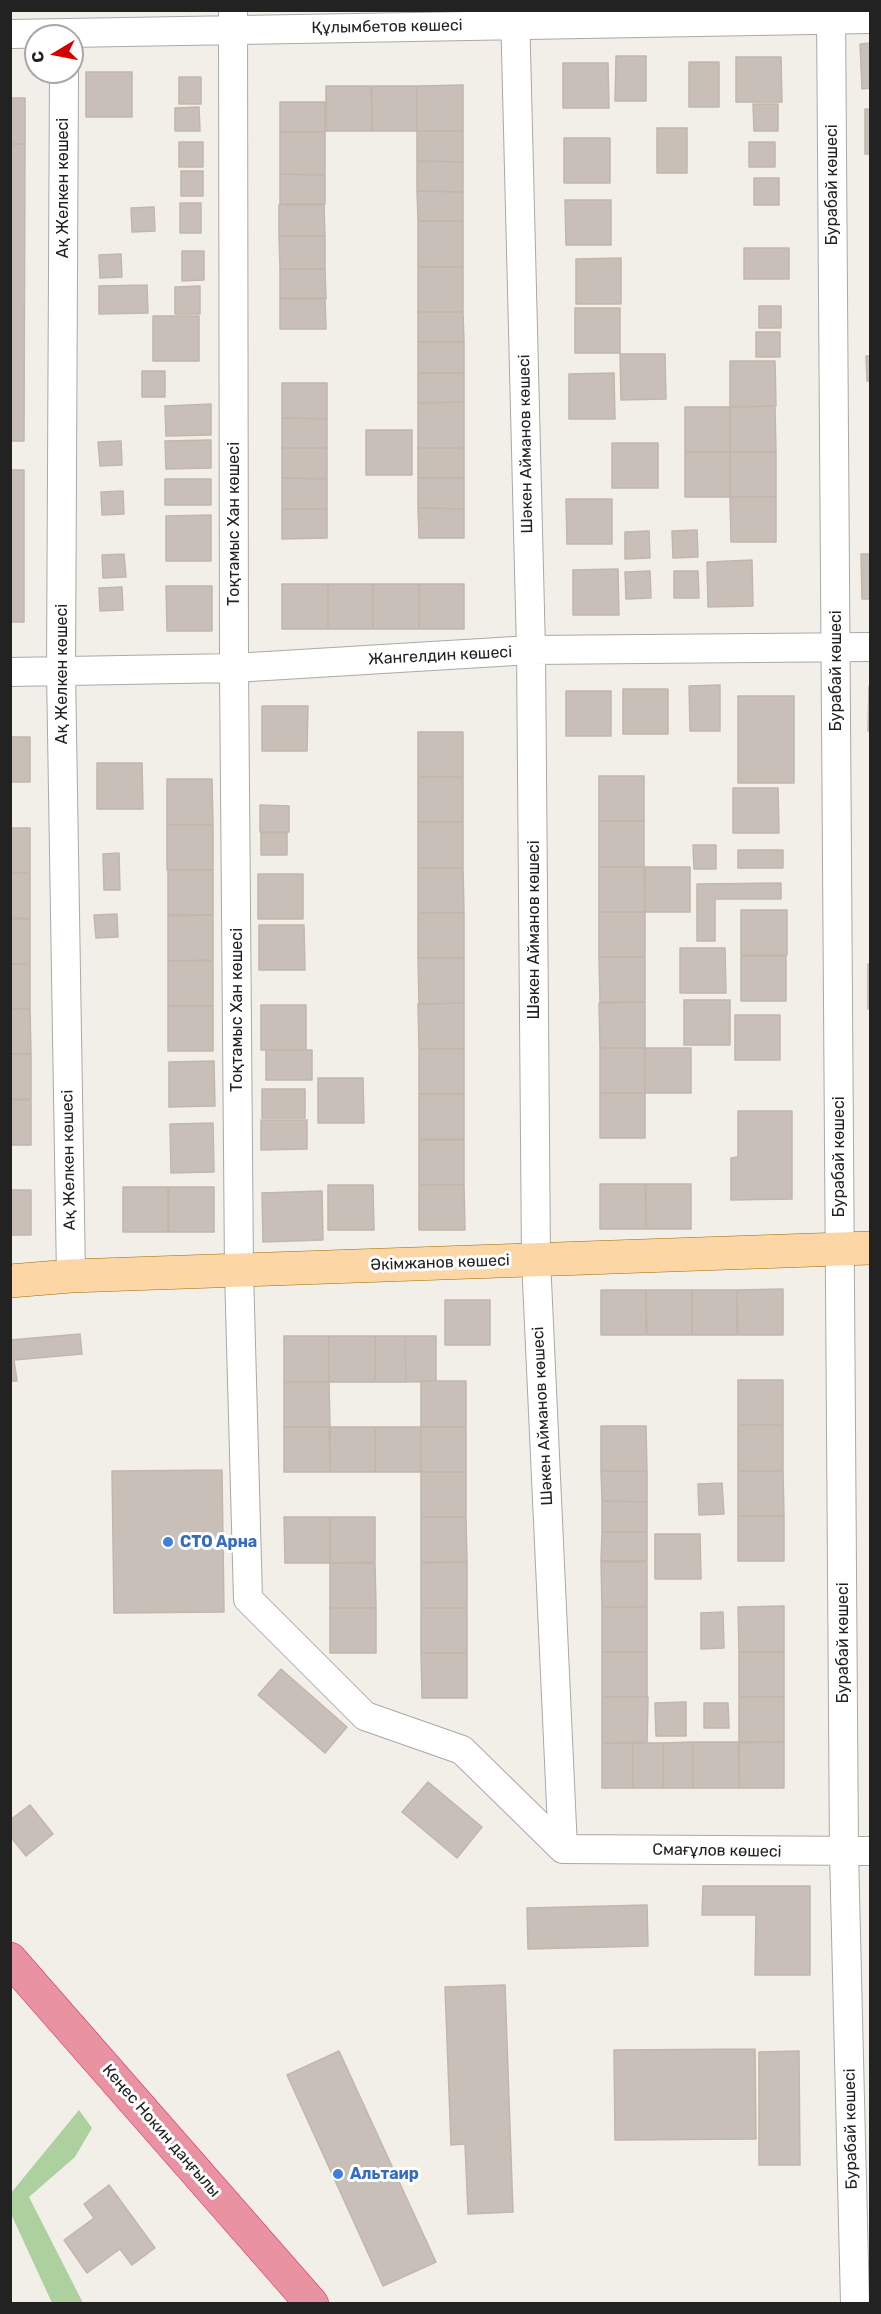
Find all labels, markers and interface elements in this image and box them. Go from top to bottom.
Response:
street label: Құлымбетов көшесі [311,16,463,38]
north arrow [24,24,84,84]
text: С [27,50,48,64]
street label: Ақ Желкен көшесі [53,118,73,258]
street label: Бурабай көшесі [822,124,842,246]
street label: Шәкен Айманов көшесі [515,354,537,534]
street label: Тоқтамыс Хан көшесі [224,442,244,606]
street label: Ақ Желкен көшесі [52,604,72,744]
street label: Бурабай көшесі [826,610,846,732]
street label: Жангелдин көшесі [367,643,513,669]
street label: Шәкен Айманов көшесі [524,840,544,1020]
street label: Тоқтамыс Хан көшесі [227,928,247,1092]
street label: Ақ Желкен көшесі [58,1090,80,1230]
street label: Бурабай көшесі [829,1096,849,1218]
street label: Әкімжанов көшесі [370,1251,510,1275]
street label: Шәкен Айманов көшесі [529,1326,557,1506]
place label: СТО Арна [180,1532,257,1552]
marker: СТО Арна [161,1535,175,1549]
street label: Бурабай көшесі [833,1582,853,1704]
street label: Смағұлов көшесі [652,1840,782,1862]
street label: Кеңес Нокин даңғылы [98,2061,224,2201]
street label: Бурабай көшесі [840,2068,862,2190]
place label: Альтаир [350,2164,419,2184]
marker: Альтаир [331,2167,345,2181]

